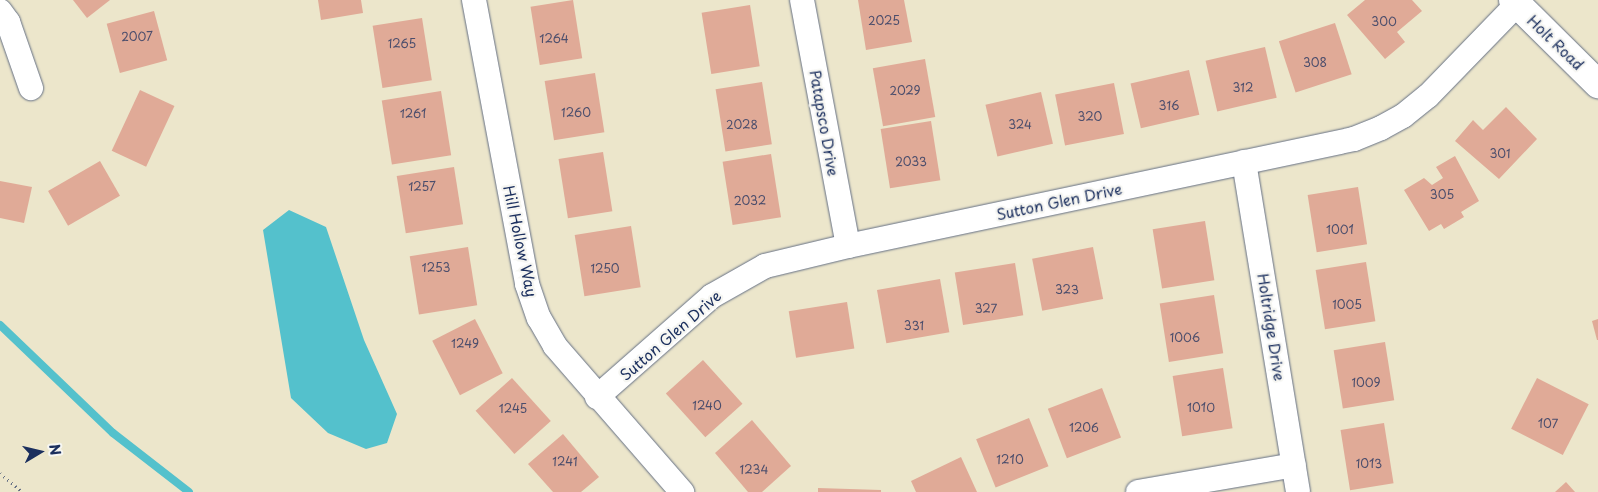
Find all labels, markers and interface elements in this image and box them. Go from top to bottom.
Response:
street label: Holt Road [1524,11,1588,73]
house number: 2025 [868,14,900,28]
house number: 300 [1371,15,1397,29]
house number: 2007 [121,30,153,44]
house number: 1264 [539,32,569,46]
house number: 1265 [388,37,416,51]
house number: 308 [1303,56,1327,70]
street label: Patapsco Drive [807,69,843,177]
house number: 312 [1232,81,1254,95]
house number: 2029 [889,84,921,98]
house number: 316 [1159,99,1179,113]
house number: 1260 [561,106,591,120]
house number: 1261 [400,107,426,121]
house number: 320 [1078,110,1102,124]
house number: 2028 [726,118,758,132]
house number: 324 [1008,118,1032,132]
house number: 301 [1489,147,1511,161]
house number: 2033 [895,155,927,169]
street label: Sutton Glen Drive [994,179,1124,223]
house number: 1257 [408,180,436,194]
street label: Hill Hollow Way [500,183,542,299]
house number: 305 [1430,188,1454,202]
house number: 2032 [734,194,766,208]
house number: 1001 [1326,223,1354,237]
house number: 1253 [422,261,450,275]
house number: 1250 [590,262,620,276]
street label: Holtridge Drive [1255,272,1289,382]
house number: 323 [1055,283,1079,297]
street label: Sutton Glen Drive [615,286,725,384]
house number: 1005 [1332,298,1362,312]
house number: 327 [975,302,997,316]
house number: 331 [904,319,924,333]
house number: 1006 [1170,331,1200,345]
house number: 1249 [451,337,479,351]
house number: 1009 [1351,376,1381,390]
house number: 1240 [692,399,722,413]
house number: 1010 [1187,401,1215,415]
house number: 1245 [499,402,527,416]
house number: 107 [1538,417,1558,431]
house number: 1206 [1069,421,1099,435]
north arrow [15,427,65,477]
text: N [44,442,67,457]
house number: 1210 [996,453,1024,467]
house number: 1241 [552,455,578,469]
house number: 1013 [1356,457,1382,471]
house number: 1234 [740,463,768,477]

